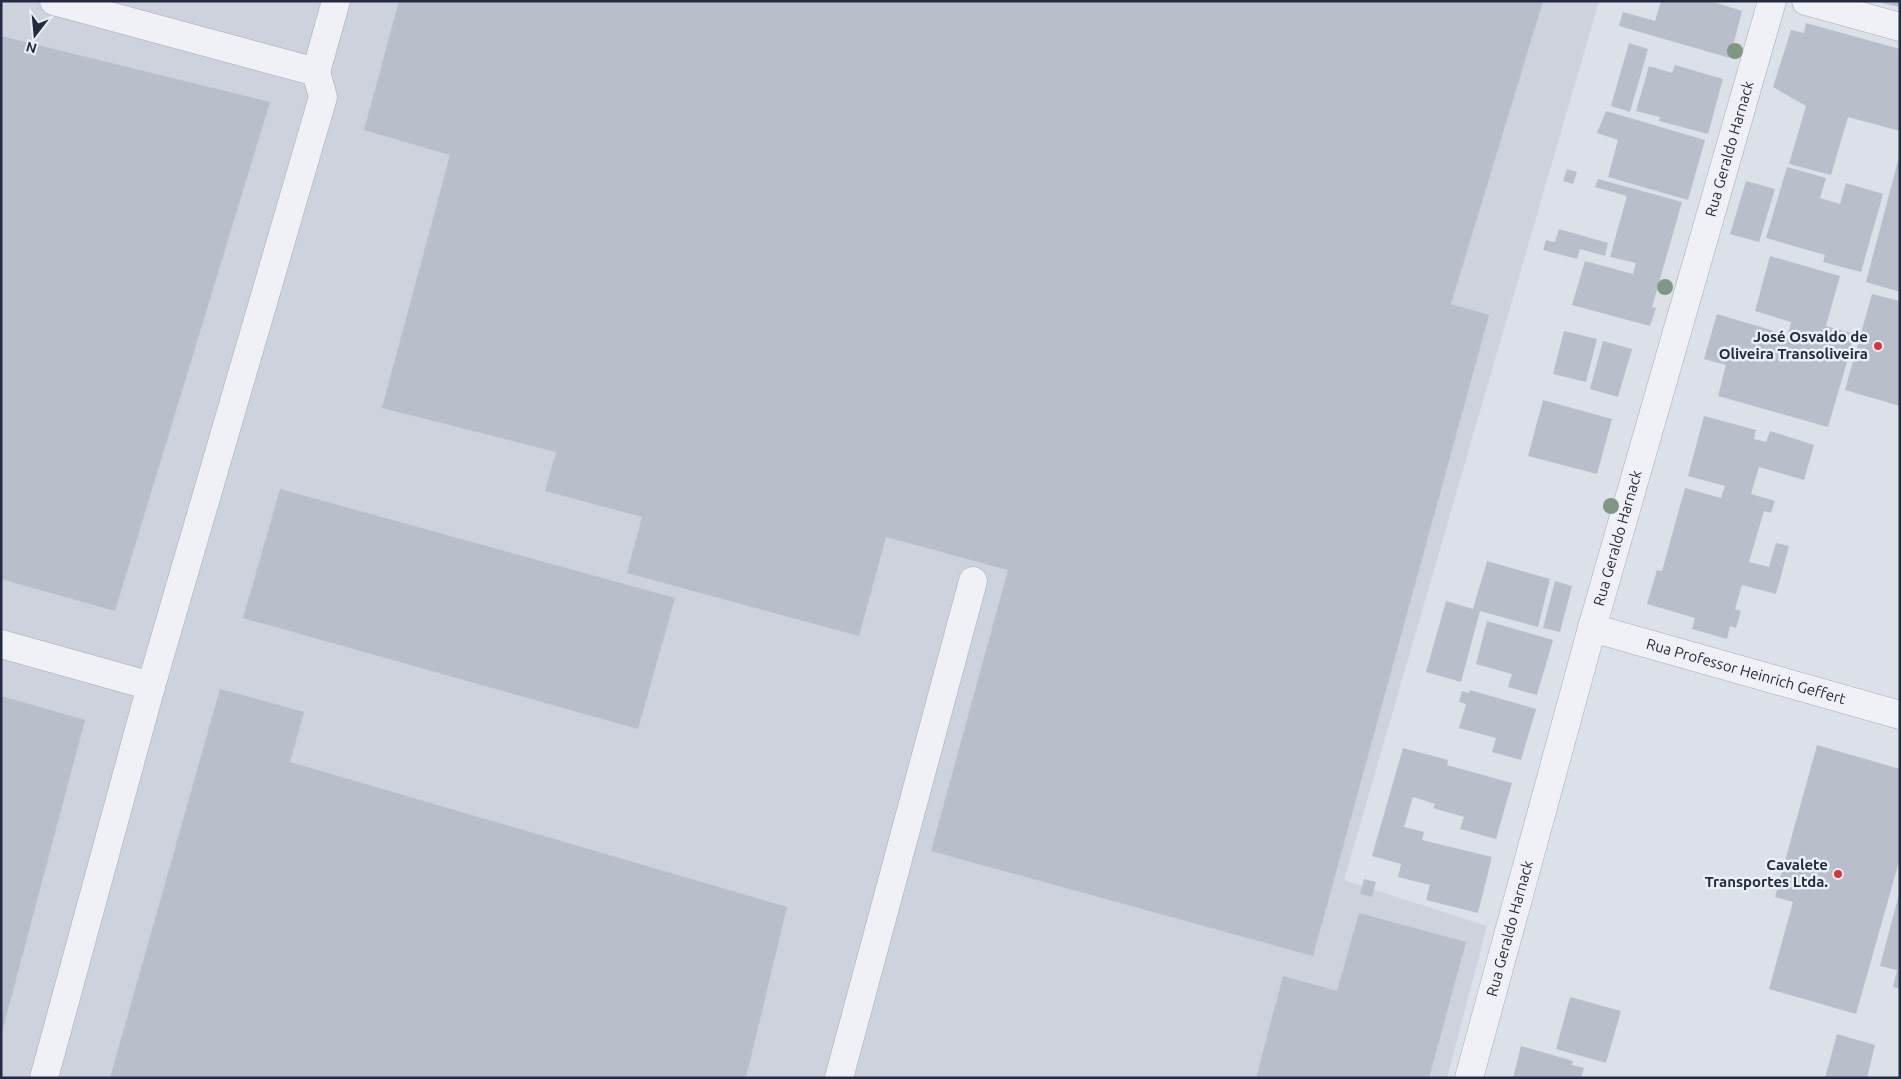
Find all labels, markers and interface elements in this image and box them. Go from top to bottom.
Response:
north arrow [10,10,60,60]
text: N [24,38,39,57]
street label: Rua Geraldo Harnack [1702,79,1757,219]
place label: José Osvaldo de Oliveira Transoliveira [1719,328,1868,362]
marker: José Osvaldo de Oliveira Transoliveira [1872,340,1884,352]
street label: Rua Geraldo Harnack [1590,468,1645,608]
street label: Rua Professor Heinrich Geffert [1645,635,1848,707]
place label: Cavalete Transportes Ltda. [1705,856,1828,890]
street label: Rua Geraldo Harnack [1483,858,1536,998]
marker: Cavalete Transportes Ltda. [1832,868,1844,880]

